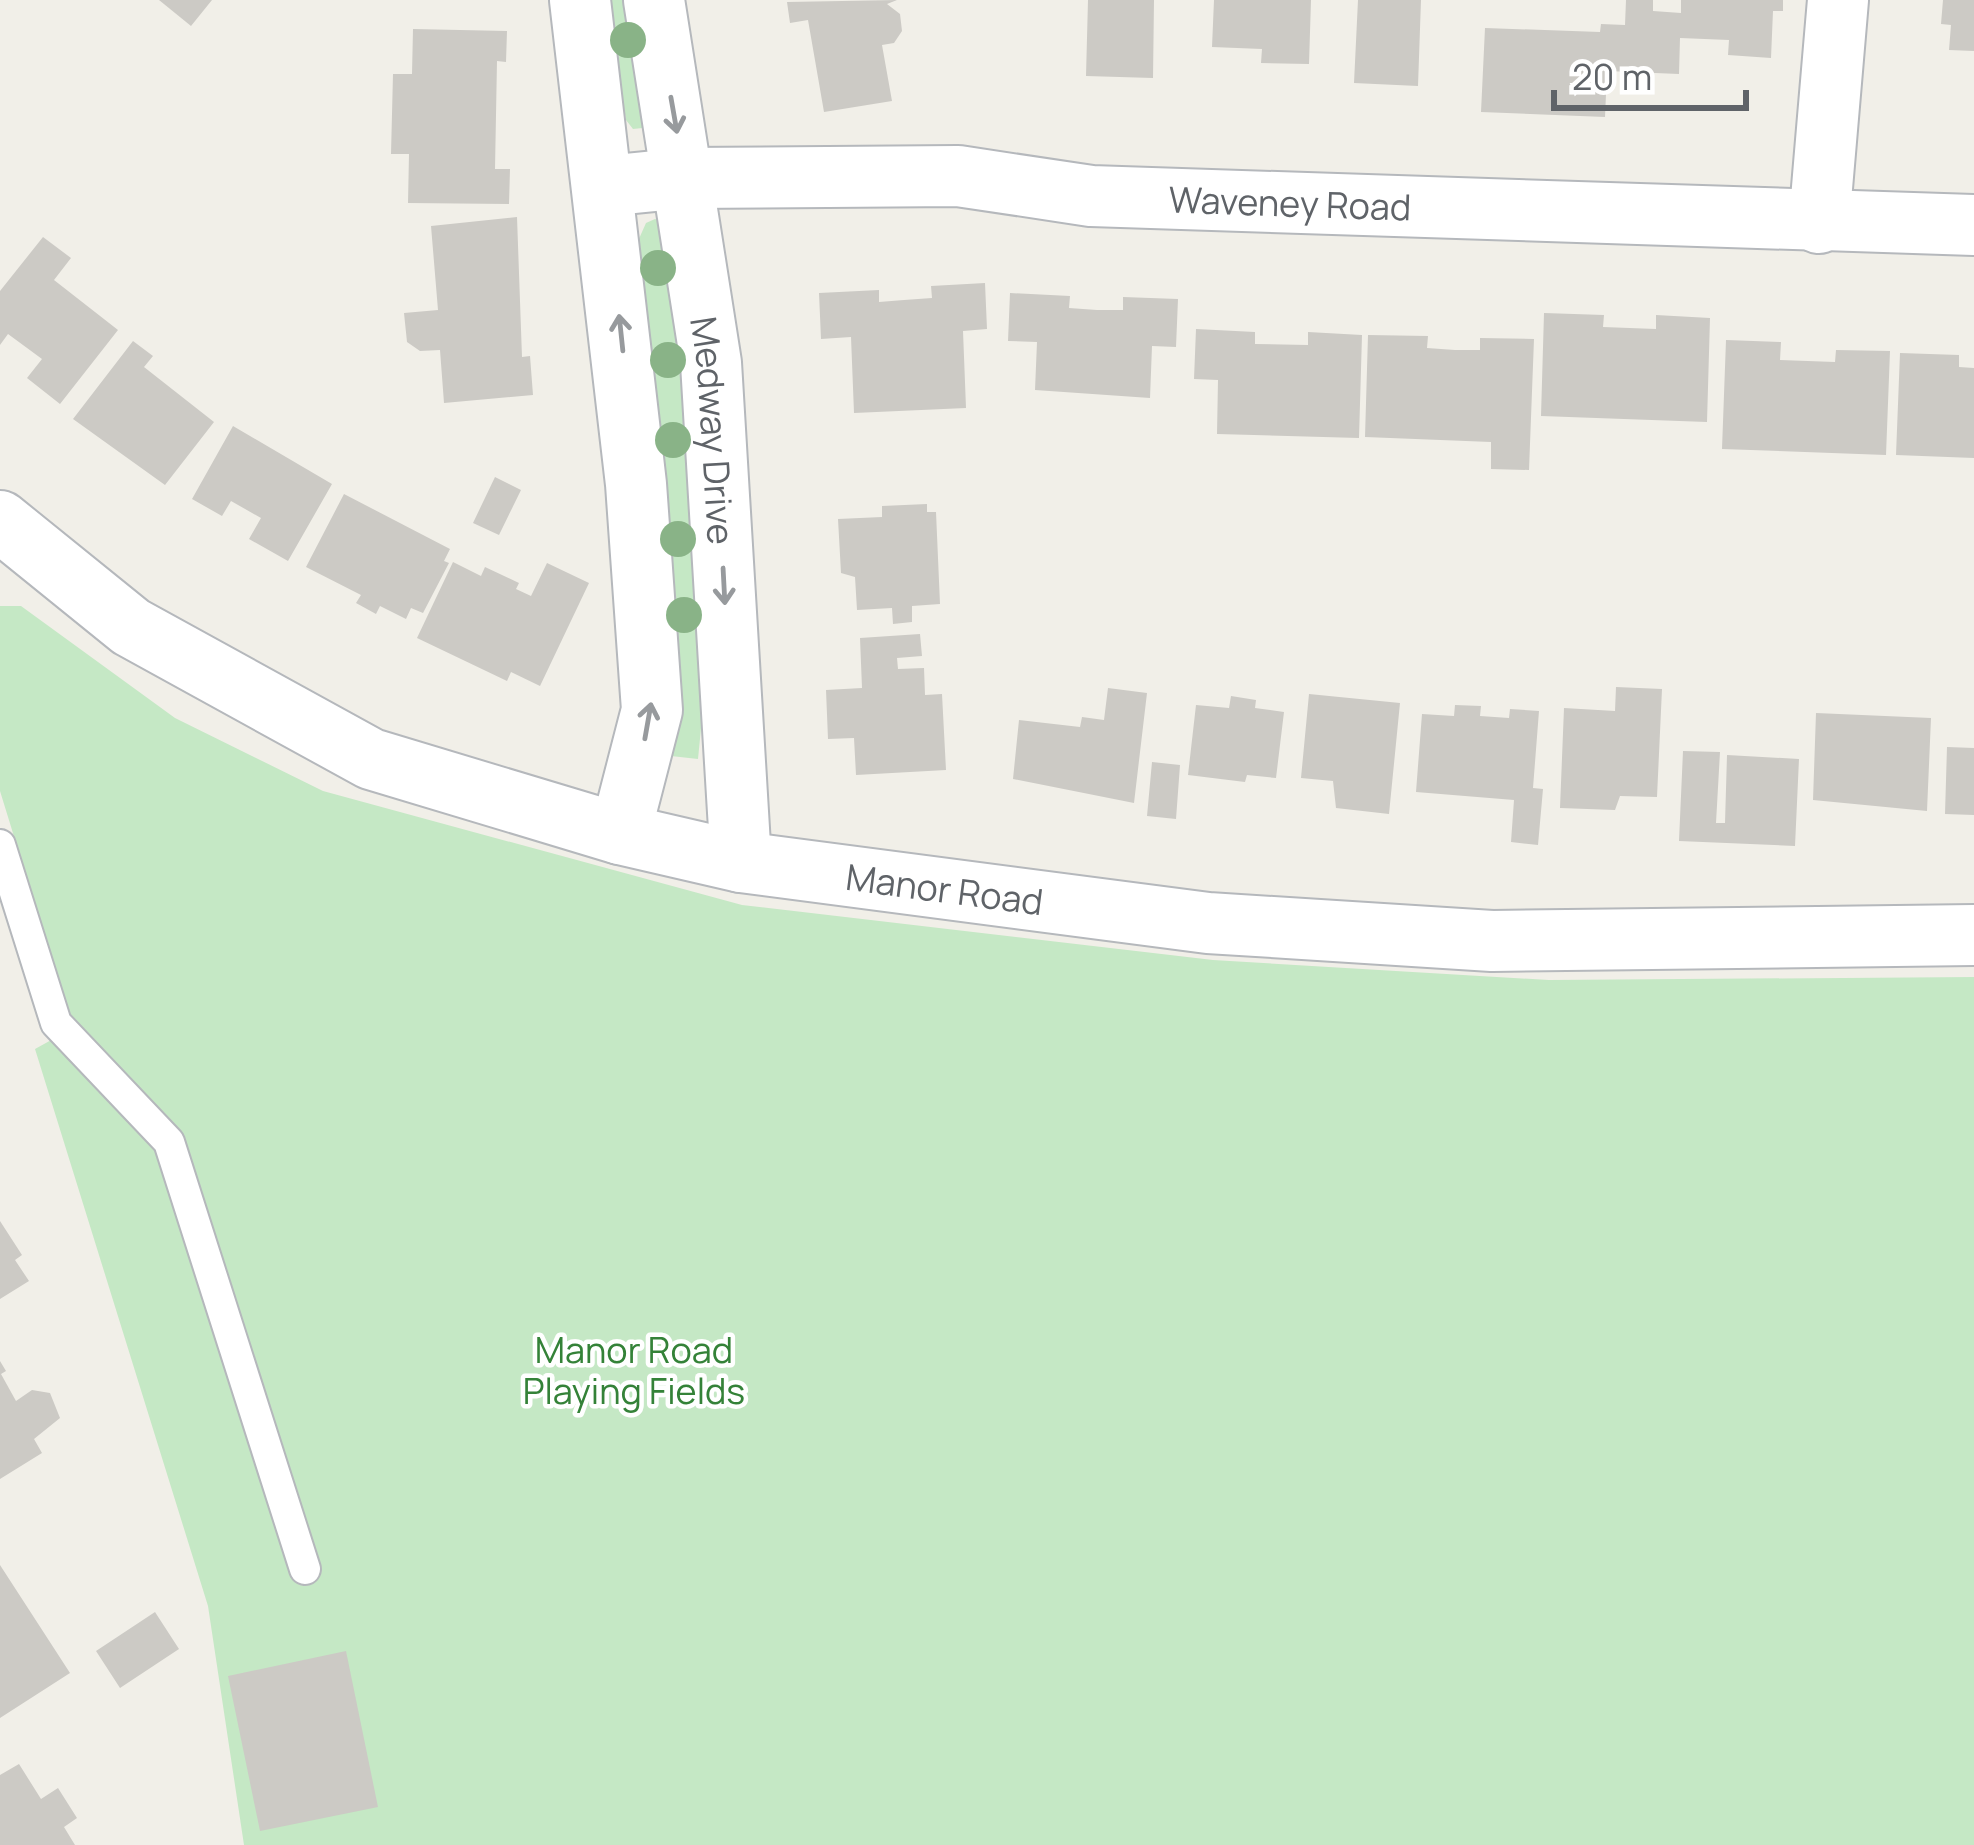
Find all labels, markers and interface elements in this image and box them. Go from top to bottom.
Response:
scale bar [1554,36,1746,110]
text: 20 m [1572,52,1652,101]
one-way arrow [664,95,687,134]
street label: Waveney Road [1168,174,1412,231]
street label: Medway Drive [680,313,746,546]
one-way arrow [609,314,631,353]
one-way arrow [713,566,736,605]
one-way arrow [638,703,660,742]
street label: Manor Road [843,851,1046,926]
park label: Manor Road Playing Fields [523,1325,745,1415]

